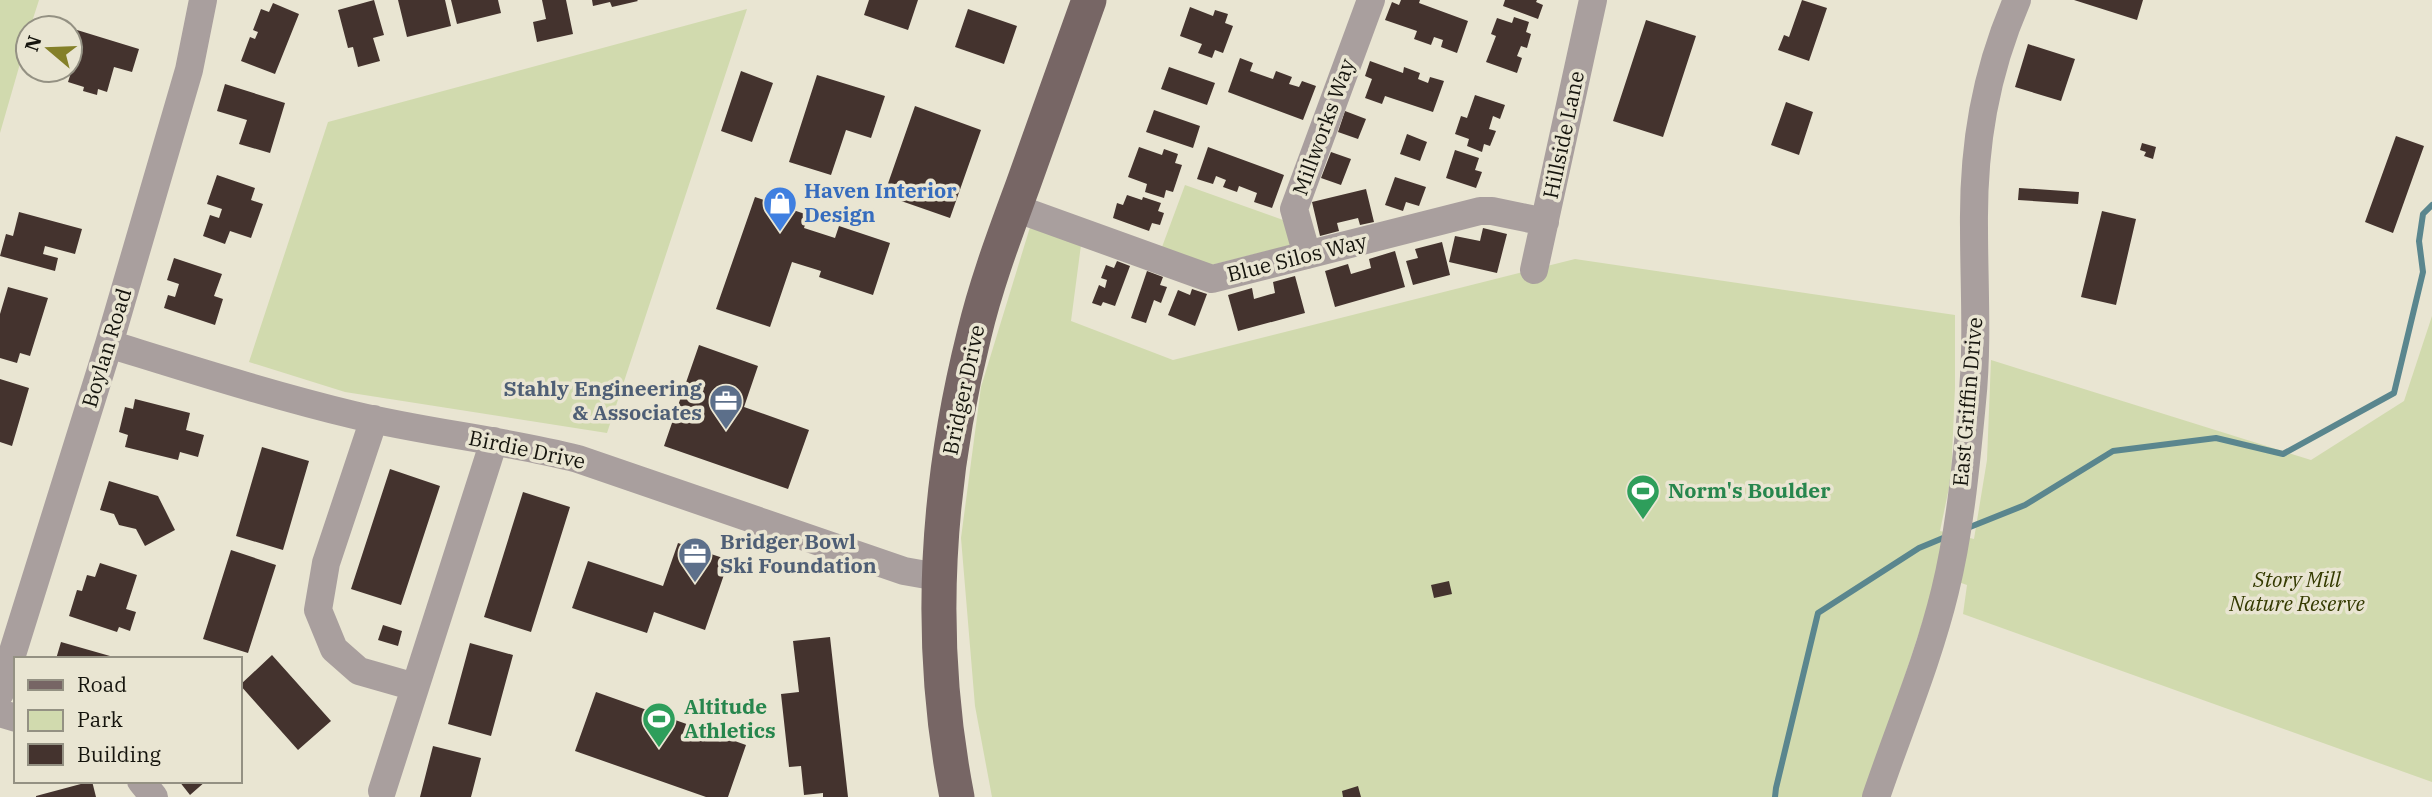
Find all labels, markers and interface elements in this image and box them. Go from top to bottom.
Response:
north arrow [14,14,84,84]
text: N [19,32,47,54]
street label: Millworks Way [1285,54,1361,199]
street label: Hillside Lane [1536,68,1590,201]
place label: Haven Interior Design [804,176,957,228]
shop icon: Haven Interior Design [761,184,799,233]
street label: Blue Silos Way [1224,226,1370,288]
street label: Boylan Road [75,285,138,411]
street label: East Griffin Drive [1946,316,1988,488]
street label: Bridger Drive [936,322,990,458]
place label: Stahly Engineering & Associates [504,374,703,426]
office icon: Stahly Engineering & Associates [707,382,745,431]
street label: Birdie Drive [466,423,588,475]
sports icon: Norm's Boulder [1624,472,1662,521]
place label: Norm's Boulder [1668,476,1831,504]
place label: Bridger Bowl Ski Foundation [720,527,877,579]
office icon: Bridger Bowl Ski Foundation [676,535,714,584]
park label: Story Mill Nature Reserve [2228,565,2365,617]
legend [14,657,242,783]
text: Road [77,670,127,698]
place label: Altitude Athletics [684,692,776,744]
sports icon: Altitude Athletics [640,700,678,749]
text: Park [77,705,124,733]
text: Building [77,740,162,768]

